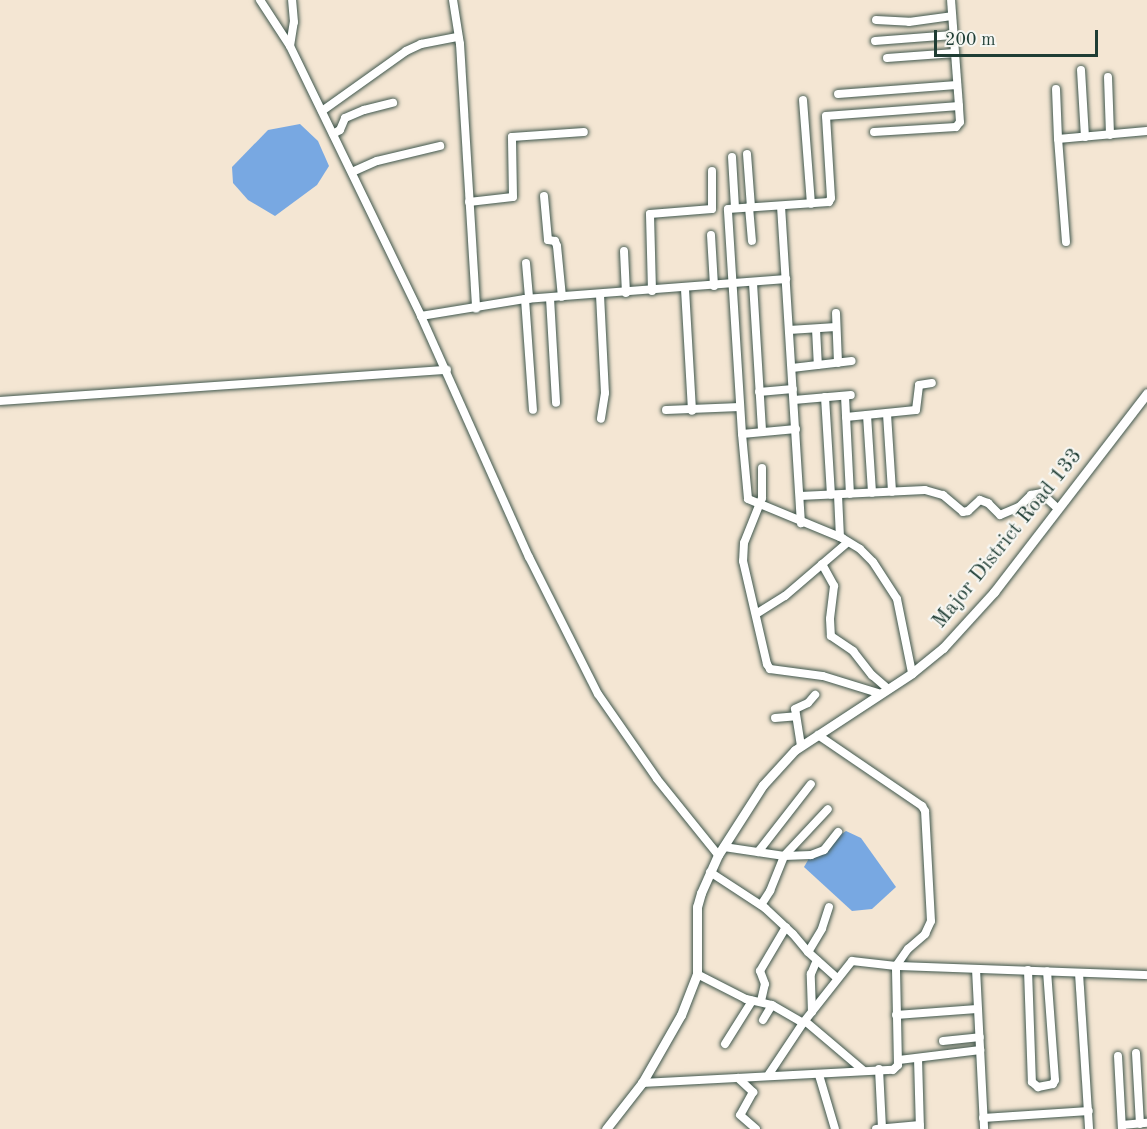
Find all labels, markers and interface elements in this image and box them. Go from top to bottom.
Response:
scale bar [937,18,1100,56]
text: 200 m [945,31,996,49]
street label: Major District Road 133 [928,444,1088,634]

